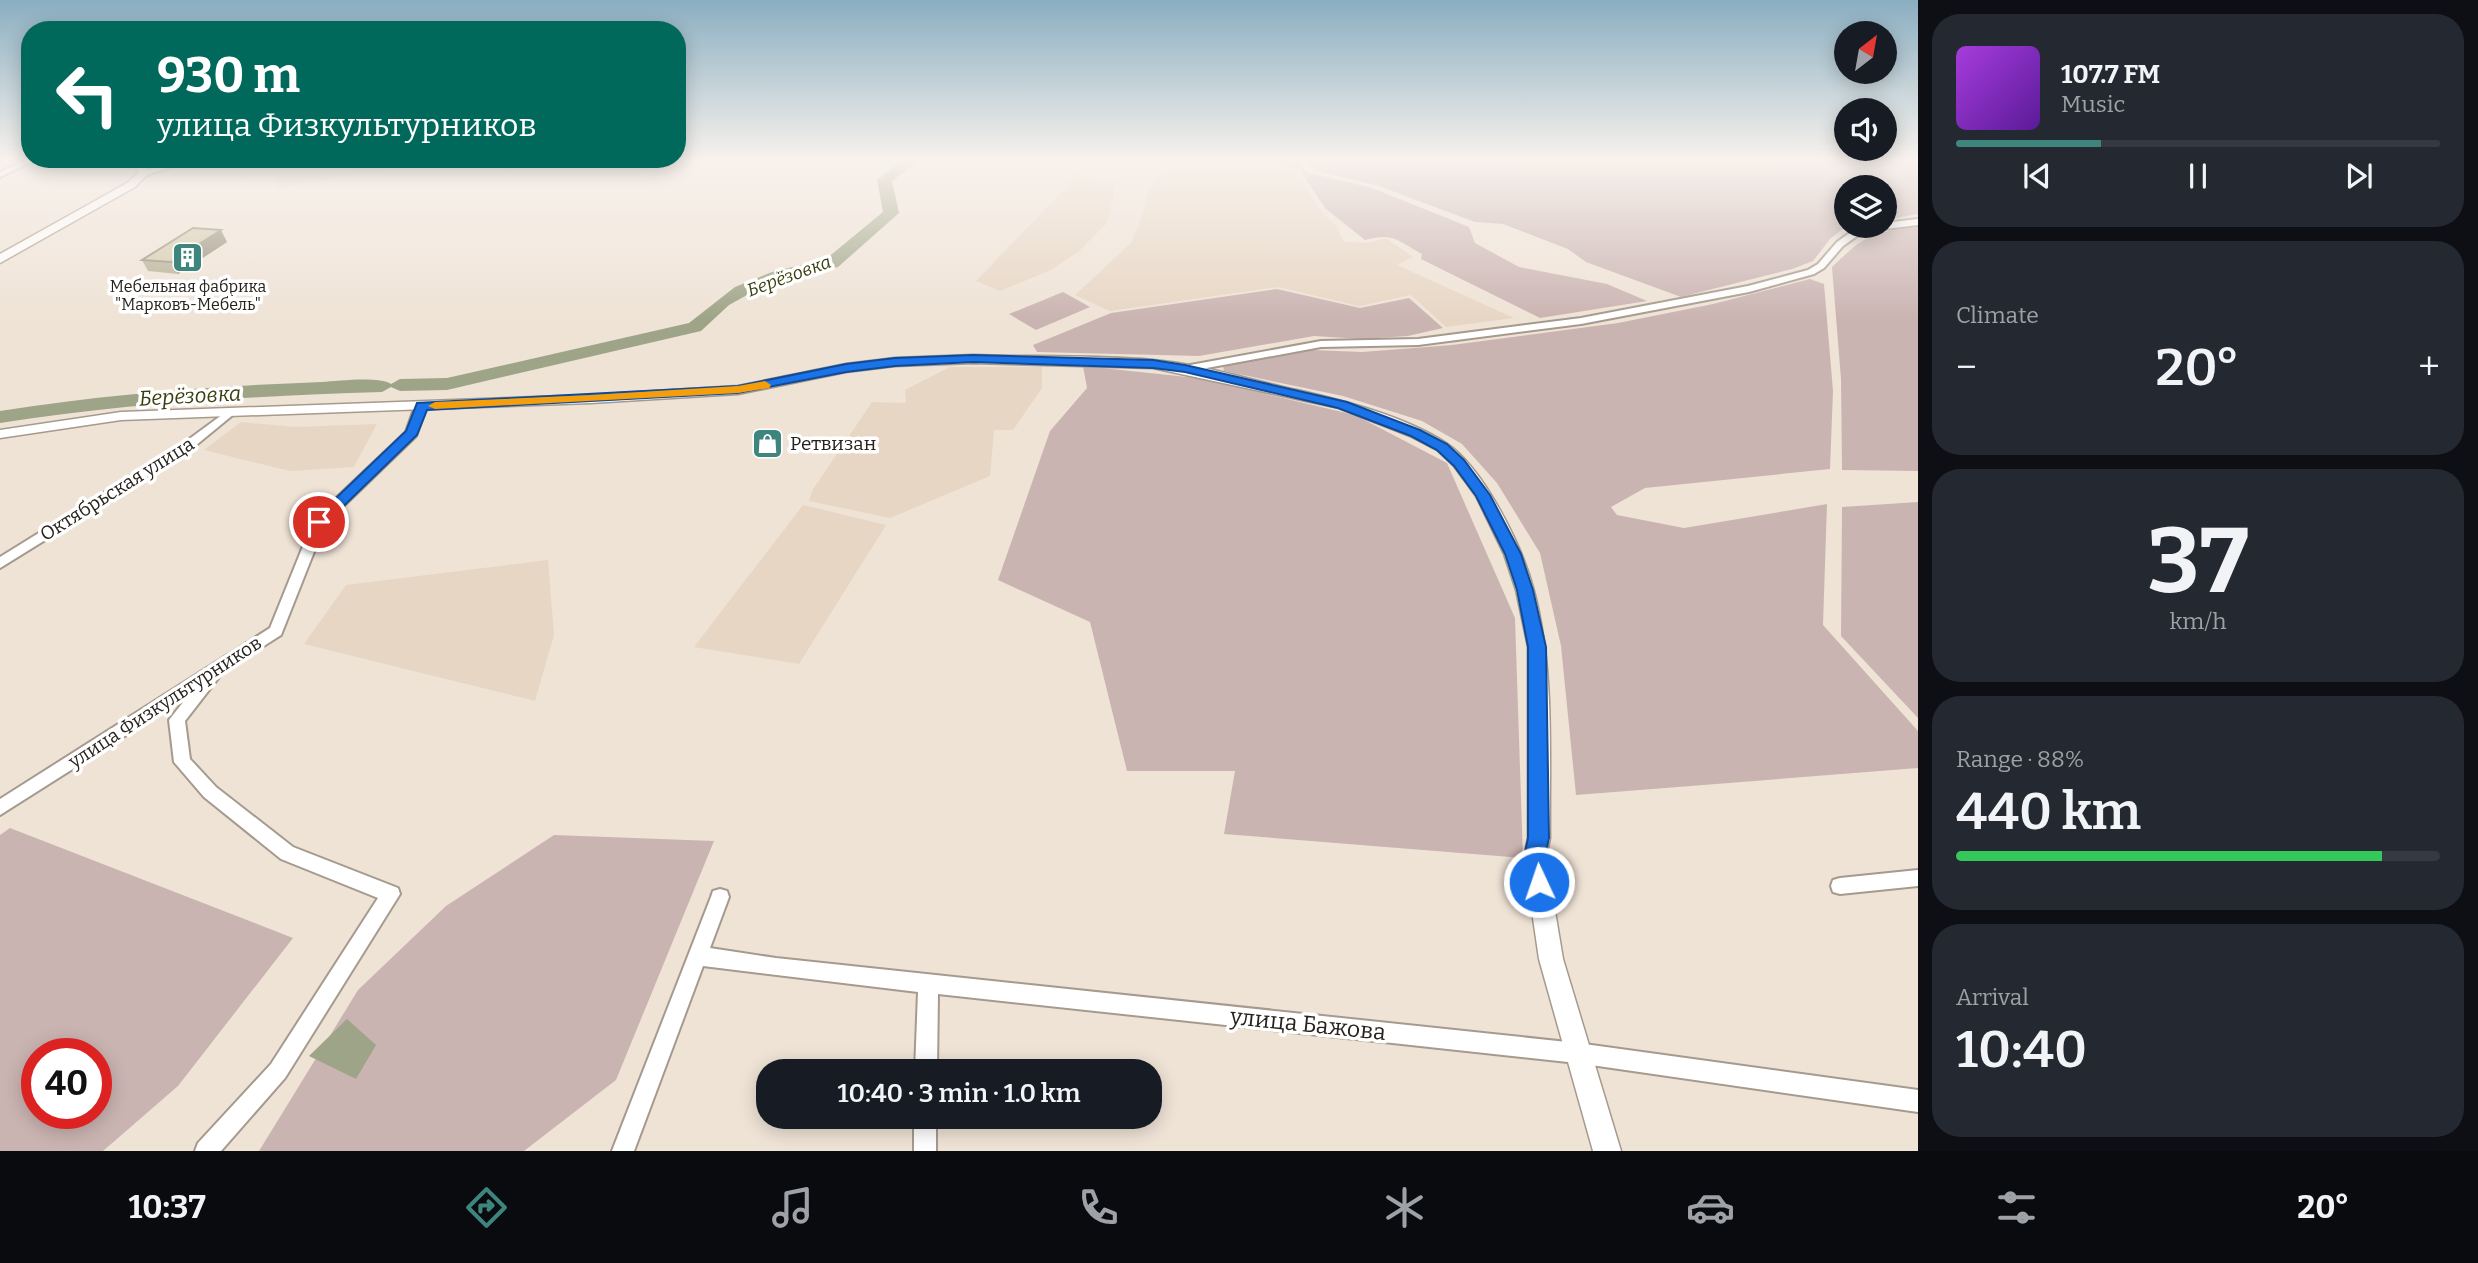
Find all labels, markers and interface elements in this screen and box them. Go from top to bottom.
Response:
north arrow [1834,21,1897,84]
map controls [1834,21,1897,238]
text: 930 m [157,46,300,105]
icon: left [42,49,133,140]
text: 107.7 FM [2061,59,2160,90]
text: Music [2061,90,2125,118]
button: sound [1834,98,1897,161]
text: улица Физкультурников [157,106,537,144]
icon: previous [2018,157,2056,195]
icon: pause [2179,157,2217,195]
icon: next [2340,157,2378,195]
button: layers [1834,175,1897,238]
building icon: Мебельная фабрика "Марковъ-Мебель" [171,240,205,274]
water label: Берёзовка [744,251,834,301]
place label: Мебельная фабрика "Марковъ-Мебель" [110,277,267,314]
text: Climate [1956,301,2039,329]
text: 20° [2155,336,2240,399]
text: − [1956,344,1977,390]
text: + [2418,344,2440,390]
water label: Берёзовка [138,380,242,412]
shop icon: Ретвизан [750,426,784,460]
street label: Октябрьская улица [36,432,199,546]
place label: Ретвизан [790,432,876,455]
pin [289,492,349,552]
icon: arrive [300,503,338,541]
text: 37 [2147,507,2249,616]
text: km/h [2170,607,2226,635]
street label: улица Физкультурников [63,631,266,774]
text: Range · 88% [1956,745,2084,773]
text: 440 km [1956,780,2141,843]
position arrow [1502,845,1576,919]
text: Arrival [1956,983,2029,1011]
street label: улица Бажова [1228,1002,1388,1046]
text: 10:40 [1956,1018,2087,1081]
speed limit sign: 40 [21,1038,112,1129]
text: 10:40 · 3 min · 1.0 km [838,1078,1080,1109]
icon: directions [462,1183,511,1232]
icon: music [768,1183,817,1232]
icon: phone [1074,1183,1123,1232]
icon: climate [1380,1183,1429,1232]
icon: car [1686,1183,1735,1232]
icon: filters [1992,1183,2041,1232]
text: 10:37 [128,1188,206,1226]
text: 20° [2297,1188,2349,1226]

